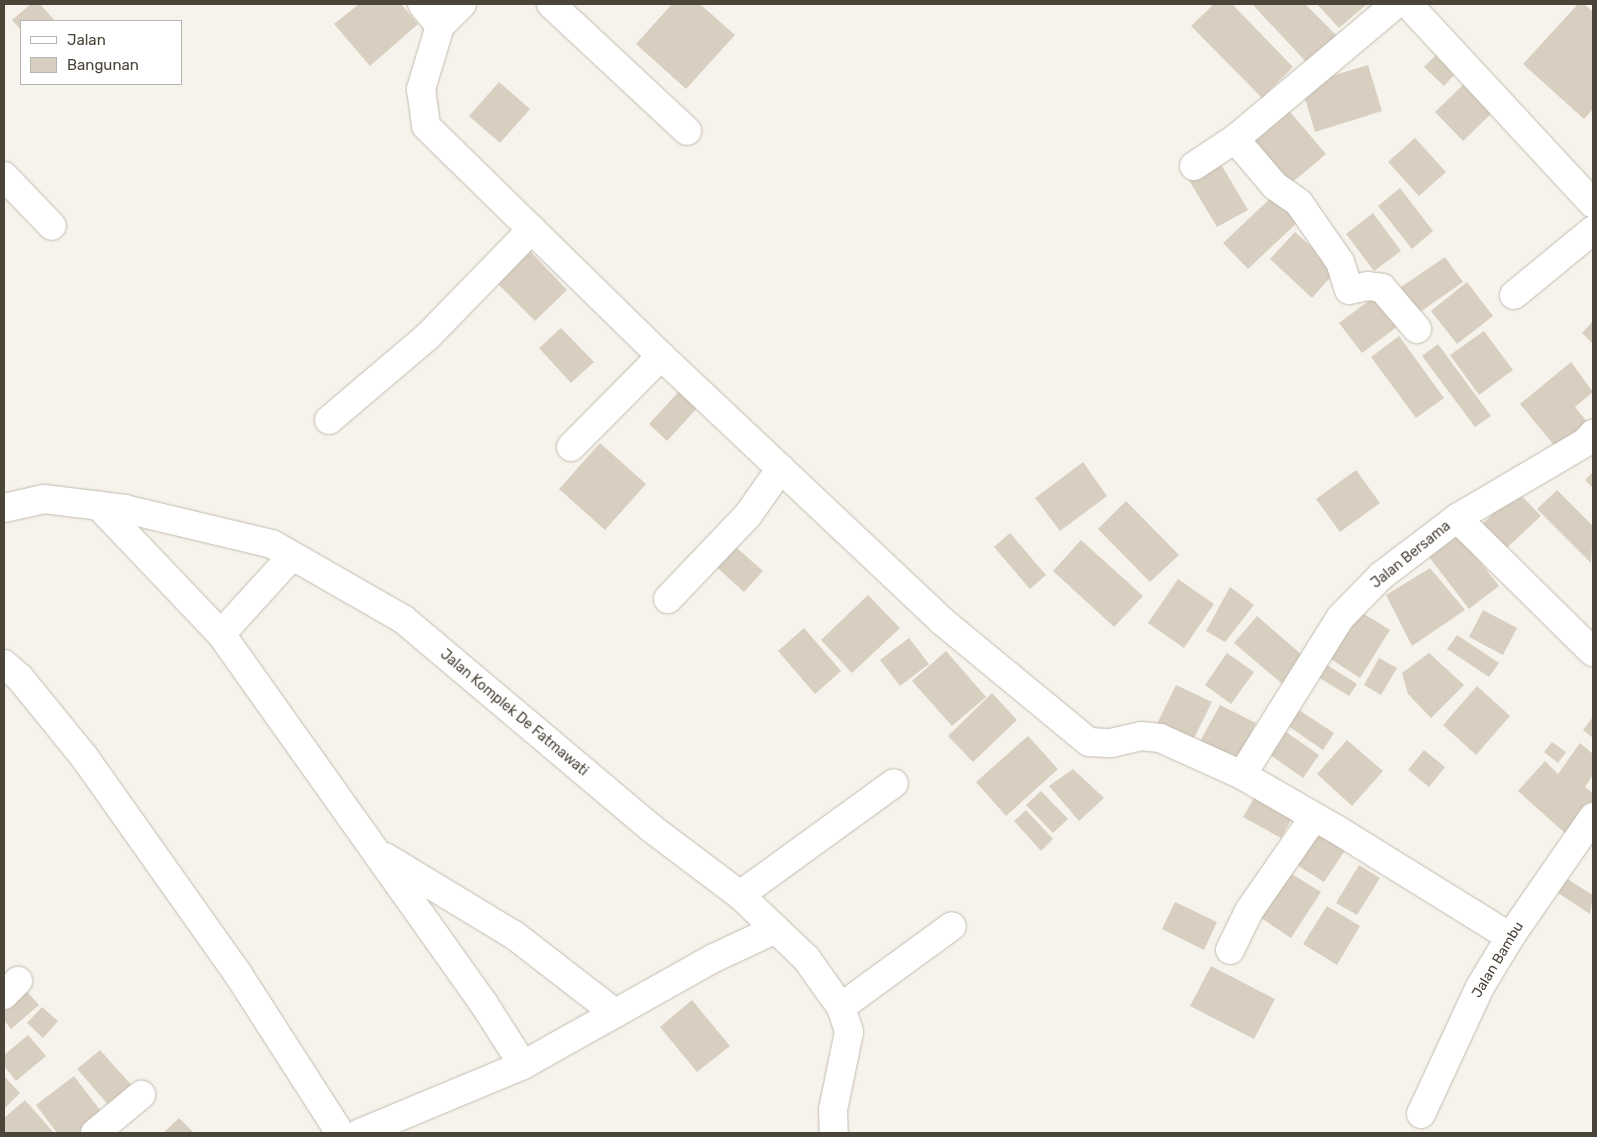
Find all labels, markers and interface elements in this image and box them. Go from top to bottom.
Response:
legend [20,20,182,85]
text: Jalan [67,31,106,49]
text: Bangunan [67,56,139,74]
street label: Jalan Bersama [1368,518,1454,592]
street label: Jalan Komplek De Fatmawati [437,646,591,780]
street label: Jalan Bambu [1469,919,1527,1001]

